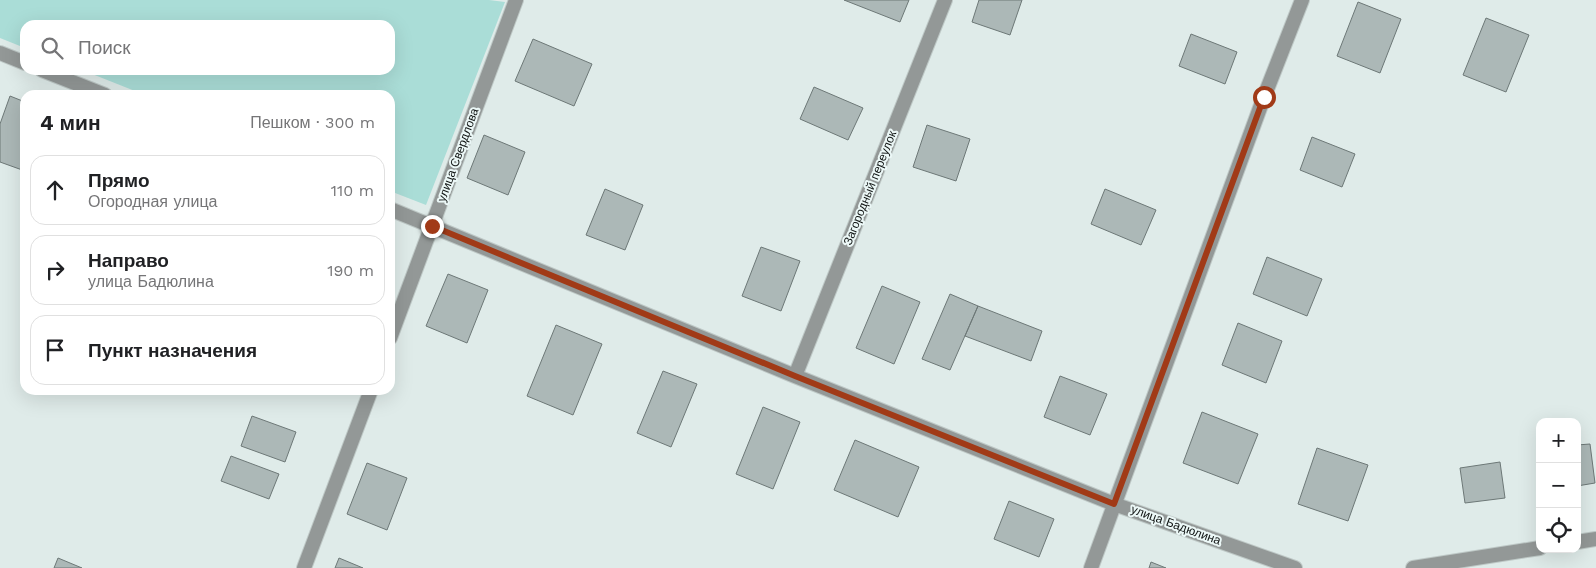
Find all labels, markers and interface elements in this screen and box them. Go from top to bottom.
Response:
search box [20,20,395,75]
icon: search [38,34,66,62]
text: Поиск [78,36,131,59]
route start [1253,86,1276,109]
street label: улица Свердлова [435,106,482,204]
text: 4 мин [40,110,101,135]
text: Пешком · 300 m [250,113,375,132]
street label: Загородный переулок [841,128,900,247]
text: Прямо [88,169,150,192]
icon: ahead [41,176,69,204]
text: 110 m [331,181,374,200]
text: Огородная улица [88,192,217,211]
route end [421,215,444,238]
text: Направо [88,249,169,272]
icon: right [41,256,69,284]
text: 190 m [327,261,374,280]
text: улица Бадюлина [88,272,214,291]
icon: arrive [41,336,69,364]
text: Пункт назначения [88,339,257,362]
map controls [1536,418,1581,553]
button: + [1536,418,1581,463]
button: − [1536,463,1581,508]
street label: улица Бадюлина [1129,502,1223,548]
button: locate [1536,508,1581,553]

